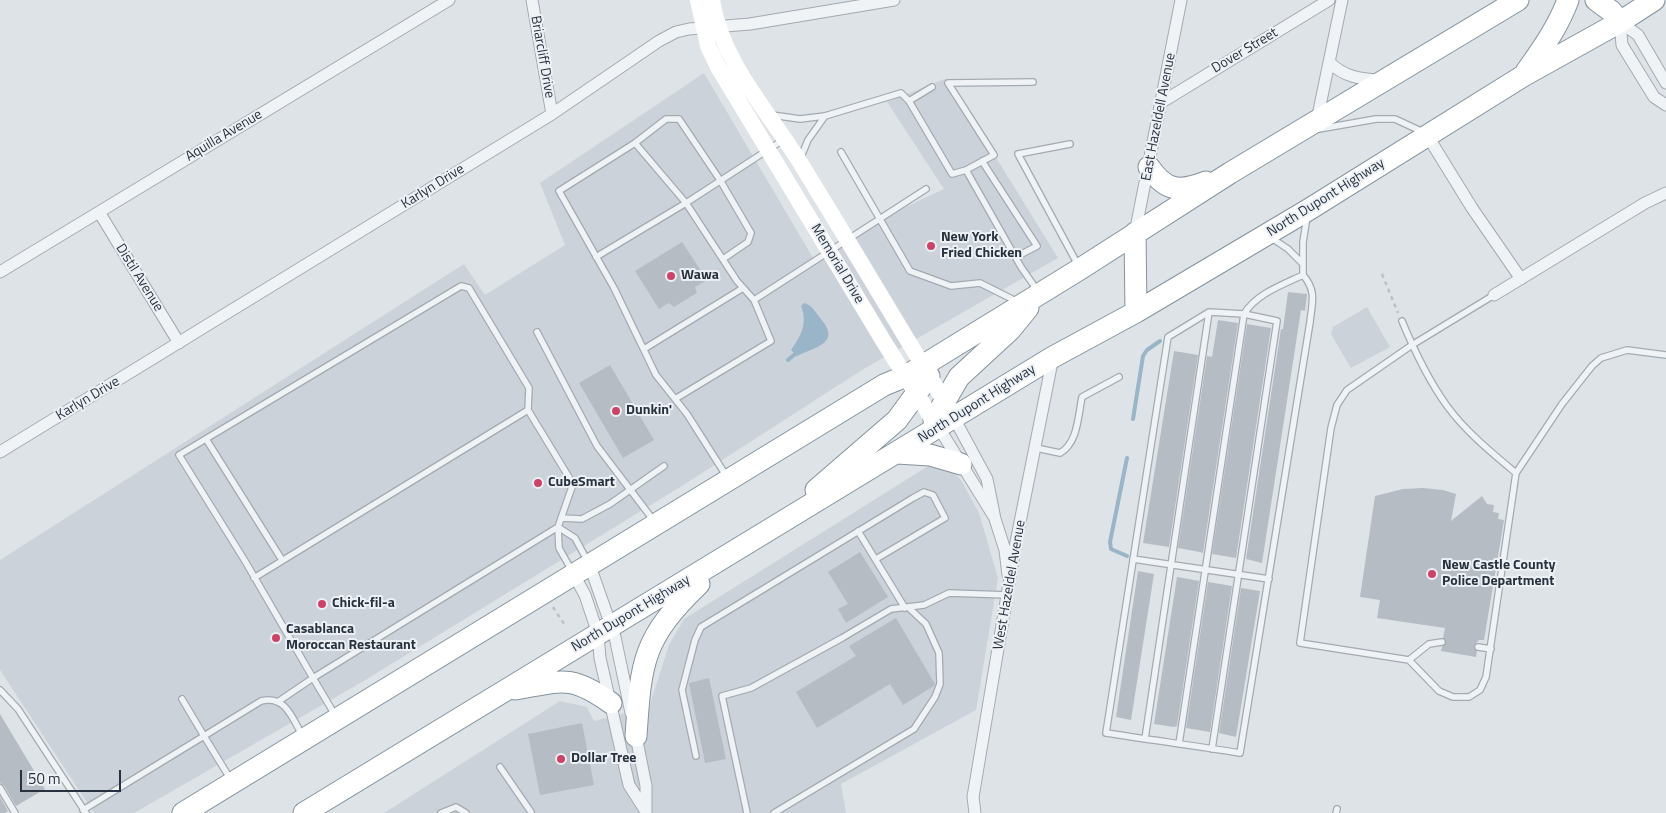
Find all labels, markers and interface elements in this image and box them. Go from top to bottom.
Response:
street label: Briarcliff Drive [526,14,558,100]
street label: Dover Street [1209,25,1281,77]
street label: East Hazeldell Avenue [1138,52,1180,182]
street label: Aquilla Avenue [183,107,265,165]
street label: North Dupont Highway [1264,155,1388,241]
street label: Karlyn Drive [398,161,468,213]
street label: Memorial Drive [807,221,867,307]
place label: New York Fried Chicken [941,230,1022,262]
marker: New York Fried Chicken [925,240,937,252]
street label: Distil Avenue [112,241,166,315]
place label: Wawa [681,268,719,284]
marker: Wawa [665,270,677,282]
street label: North Dupont Highway [915,361,1039,447]
street label: Karlyn Drive [53,374,123,424]
place label: Dunkin' [626,403,672,419]
marker: Dunkin' [610,405,622,417]
place label: CubeSmart [548,475,615,491]
marker: CubeSmart [532,477,544,489]
street label: West Hazeldel Avenue [990,519,1030,651]
place label: New Castle County Police Department [1442,558,1556,590]
marker: New Castle County Police Department [1426,568,1438,580]
street label: North Dupont Highway [569,572,693,656]
place label: Chick-fil-a [332,596,395,612]
marker: Chick-fil-a [316,598,328,610]
place label: Casablanca Moroccan Restaurant [286,622,416,654]
marker: Casablanca Moroccan Restaurant [270,632,282,644]
place label: Dollar Tree [571,751,637,767]
marker: Dollar Tree [555,753,567,765]
scale bar [22,760,124,792]
text: 50 m [28,767,61,790]

